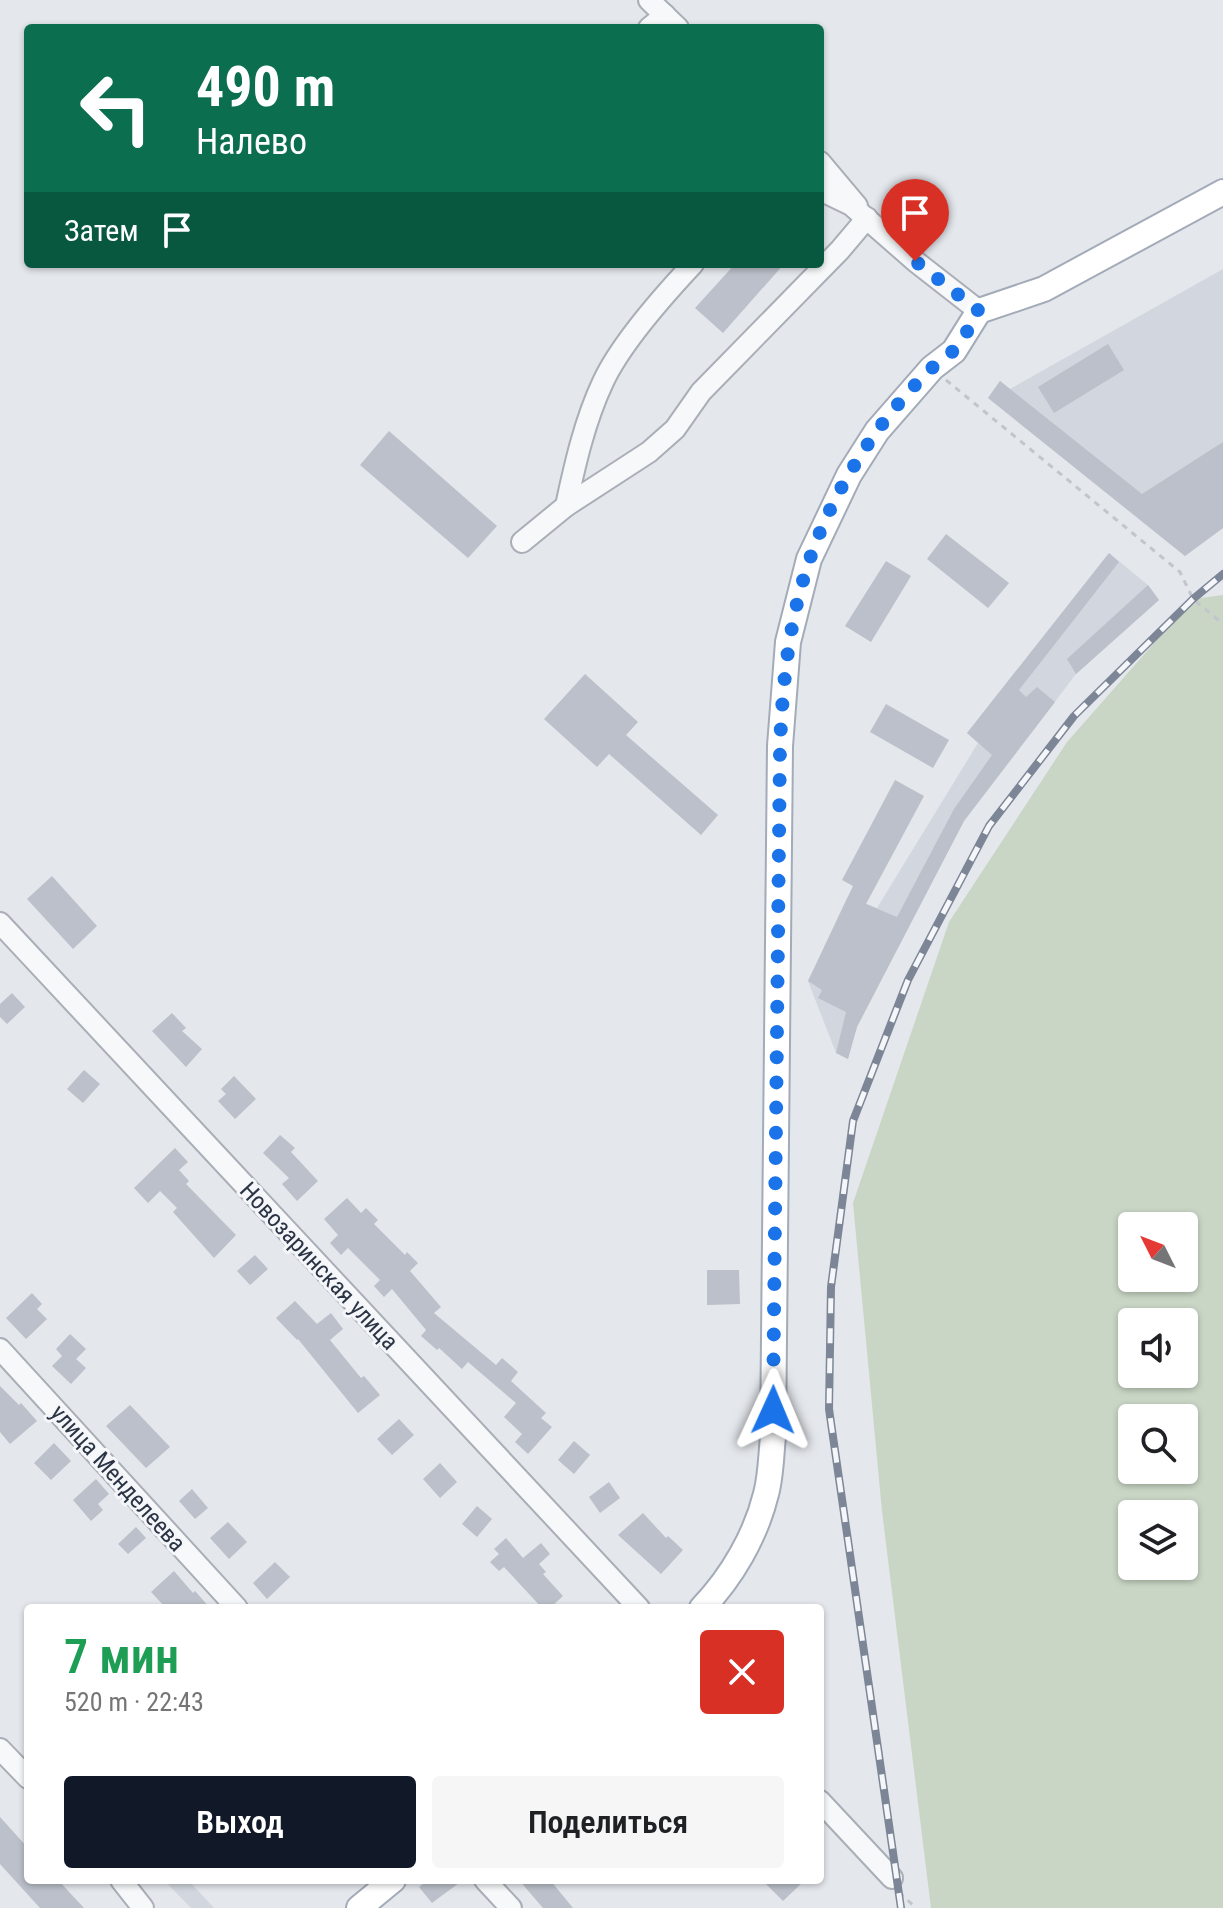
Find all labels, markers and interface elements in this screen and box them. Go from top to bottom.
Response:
text: 490 m [196,54,335,120]
icon: left [64,56,168,160]
text: Налево [196,121,307,163]
pin [881,179,949,261]
icon: arrive [893,191,937,235]
icon: arrive [155,208,199,252]
text: Затем [64,213,139,248]
street label: Новозаринская улица [234,1176,404,1356]
north arrow [1118,1212,1198,1292]
map controls [1118,1212,1198,1580]
button: sound [1118,1308,1198,1388]
position arrow [731,1368,815,1452]
street label: улица Менделеева [45,1399,191,1557]
button: search [1118,1404,1198,1484]
button: layers [1118,1500,1198,1580]
text: 7 мин [64,1628,179,1685]
button: close [700,1630,784,1714]
text: 520 m · 22:43 [64,1687,204,1717]
button: Выход [64,1776,416,1868]
button: Поделиться [432,1776,784,1868]

